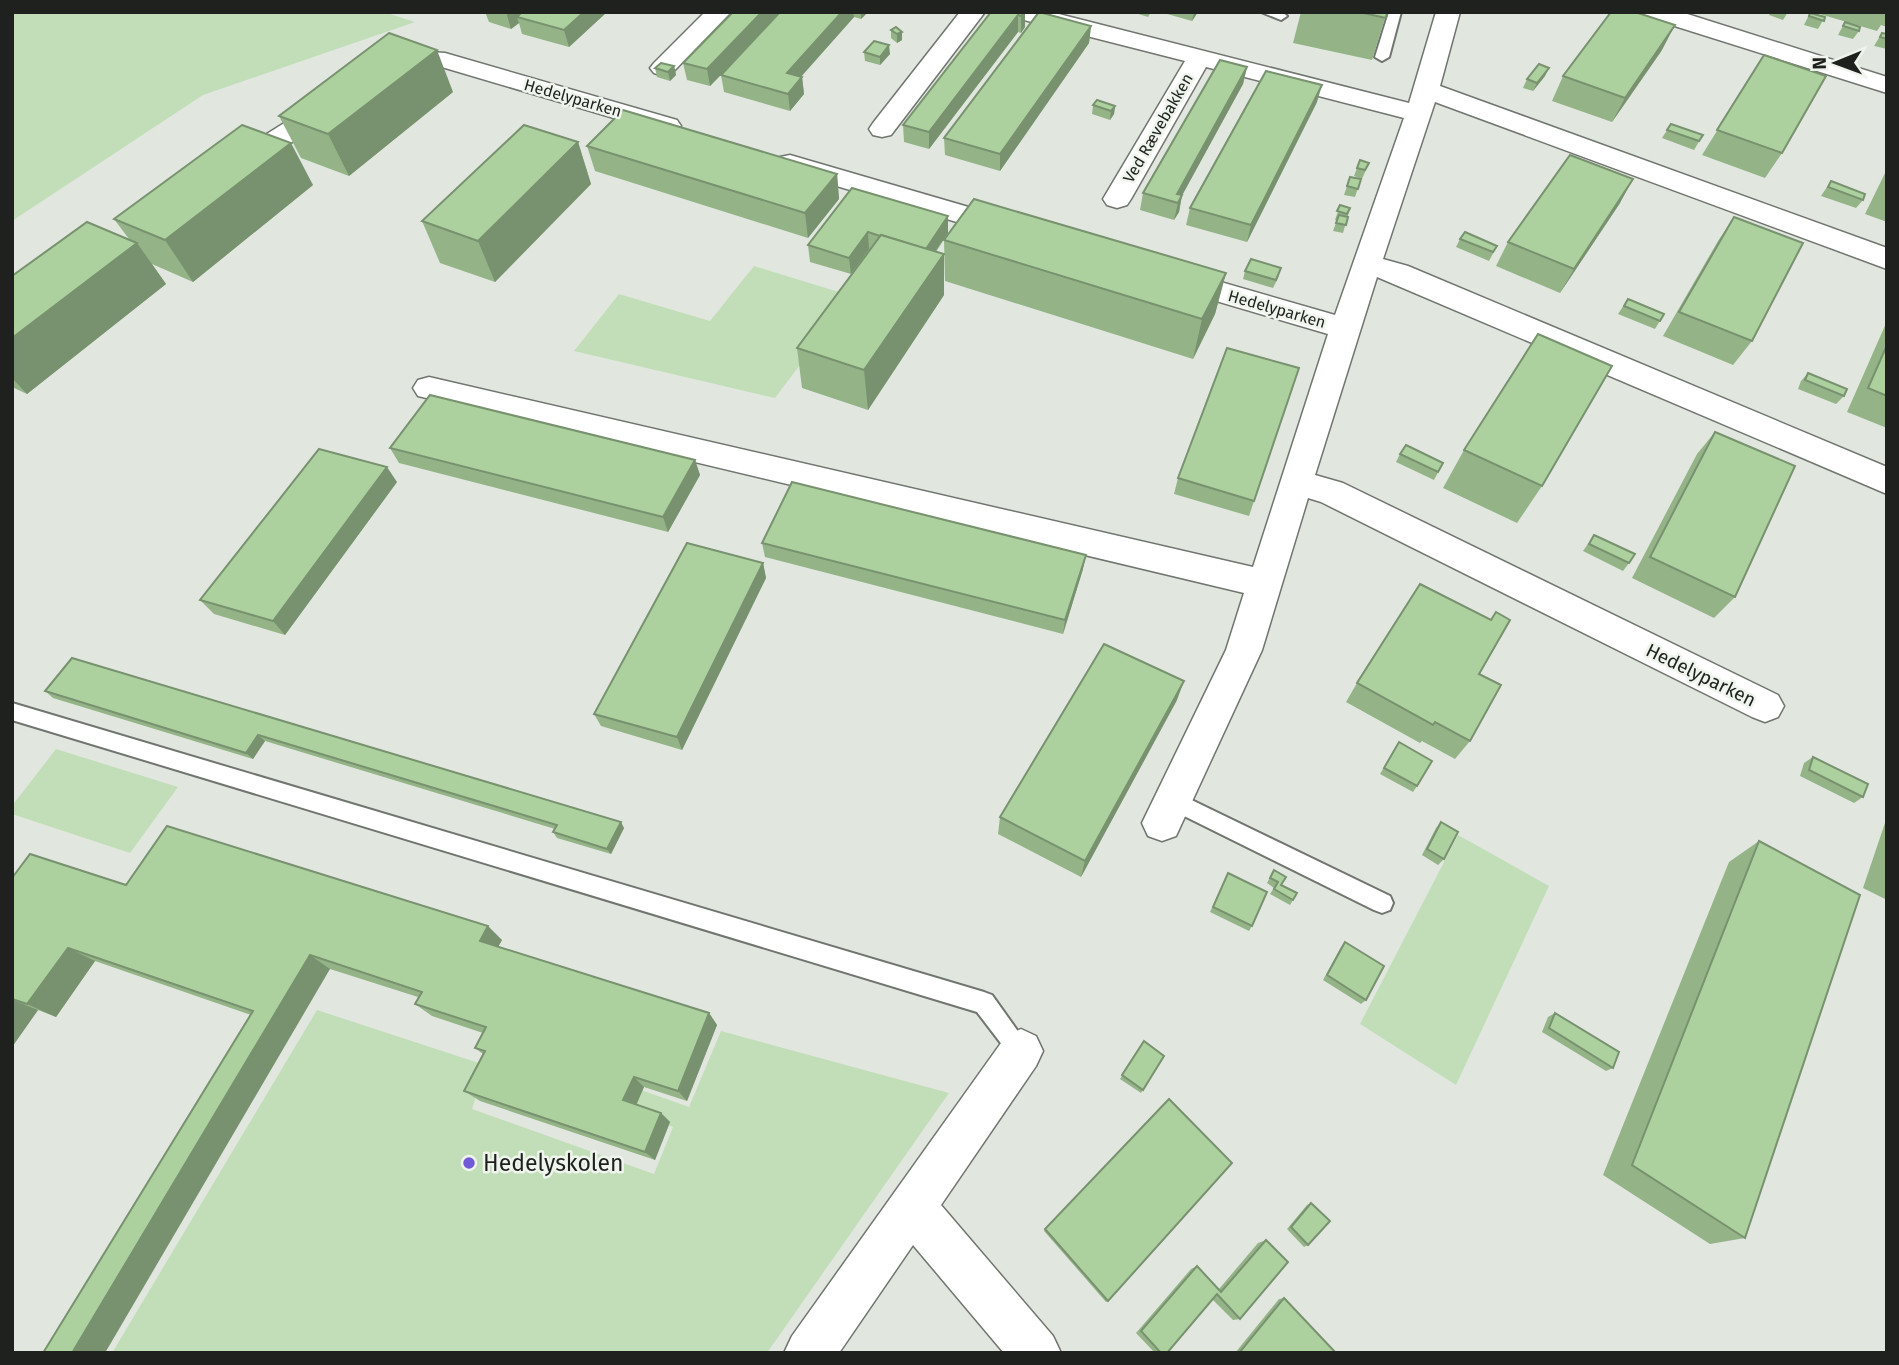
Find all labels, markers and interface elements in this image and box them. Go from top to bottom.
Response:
north arrow [1801,28,1871,98]
text: N [1808,57,1831,70]
street label: Ved Rævebakken [1119,70,1197,186]
street label: Hedelyparken [522,75,624,121]
street label: Hedelyparken [1226,286,1328,332]
street label: Hedelyparken [1642,638,1760,712]
place label: Hedelyskolen [483,1149,624,1177]
marker: Hedelyskolen [461,1155,477,1171]

